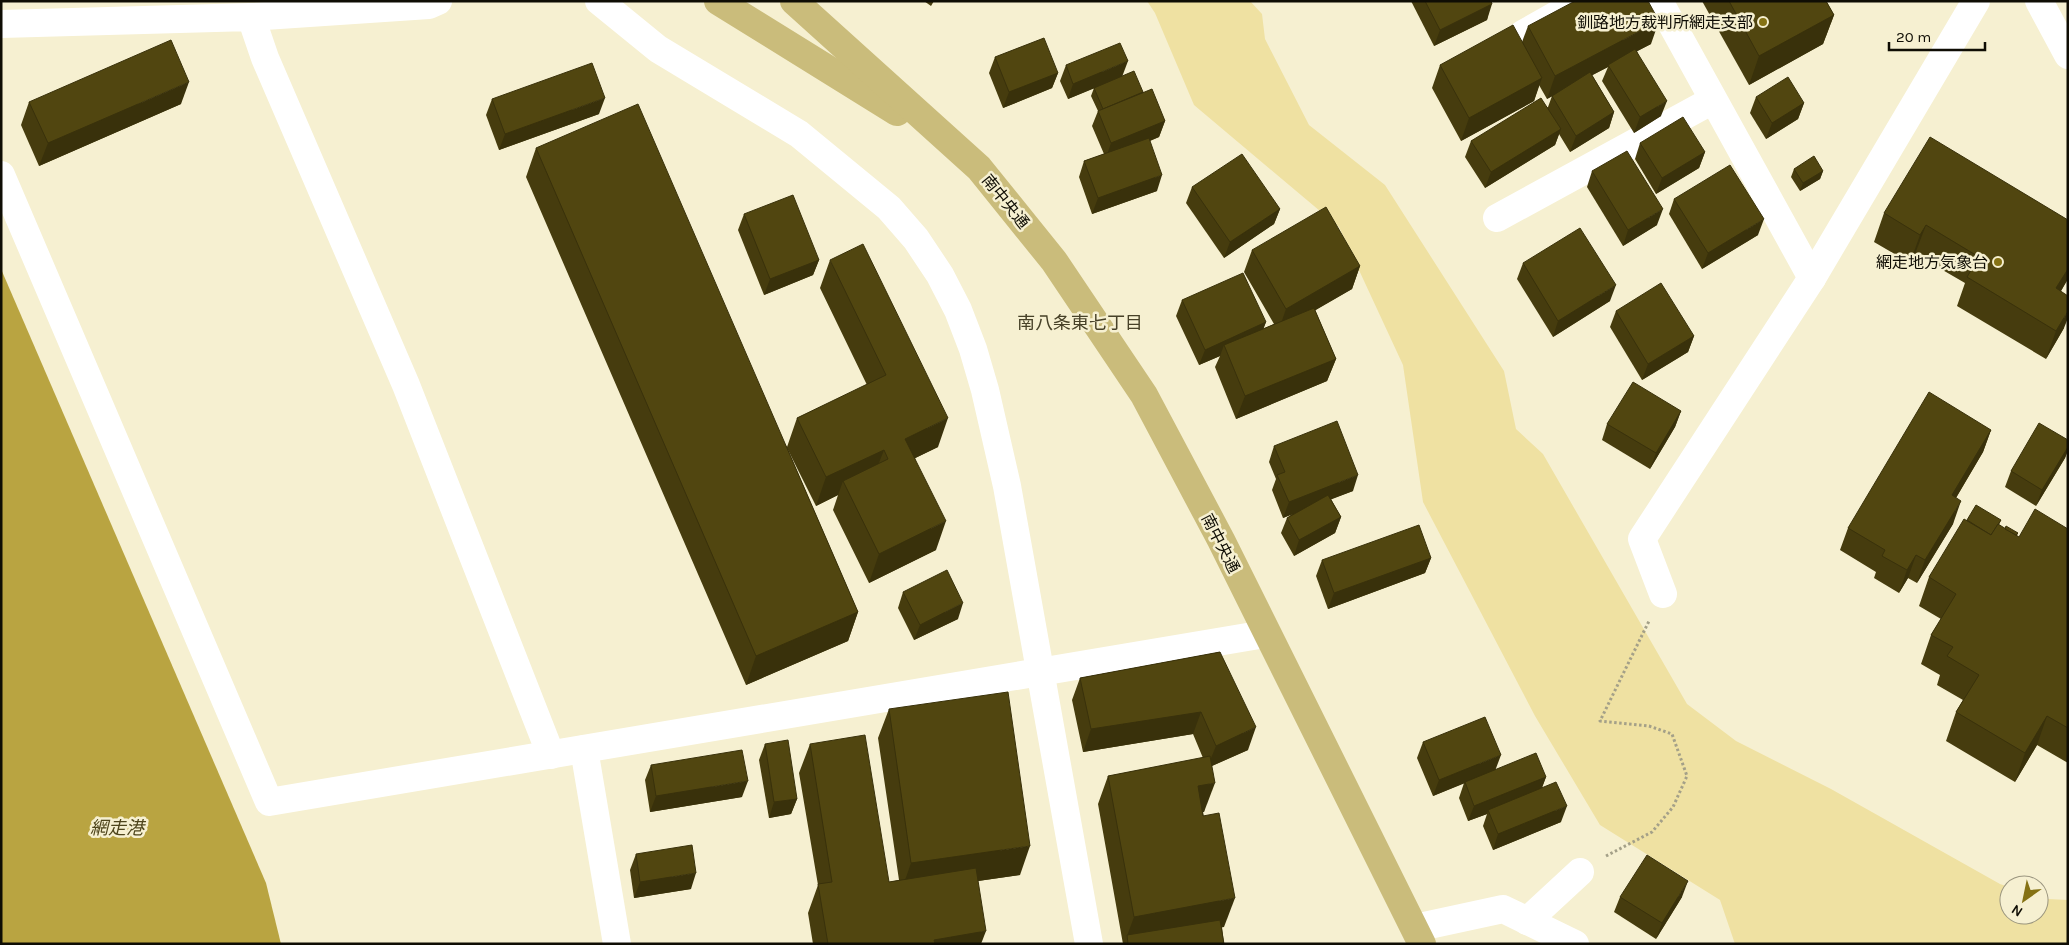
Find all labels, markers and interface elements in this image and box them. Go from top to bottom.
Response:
place label: 釧路地方裁判所網走支部 [1577,13,1753,32]
marker: 釧路地方裁判所網走支部 [1757,16,1769,28]
scale bar [1889,20,1985,52]
text: 20 m [1896,28,1931,46]
street label: 南中央通 [978,170,1033,232]
place label: 網走地方気象台 [1876,253,1988,272]
marker: 網走地方気象台 [1992,256,2004,268]
district label: 南八条東七丁目 [1017,312,1143,334]
street label: 南中央通 [1198,510,1244,576]
water label: 網走港 [90,817,147,839]
north arrow [1999,875,2049,925]
text: N [2008,901,2026,920]

